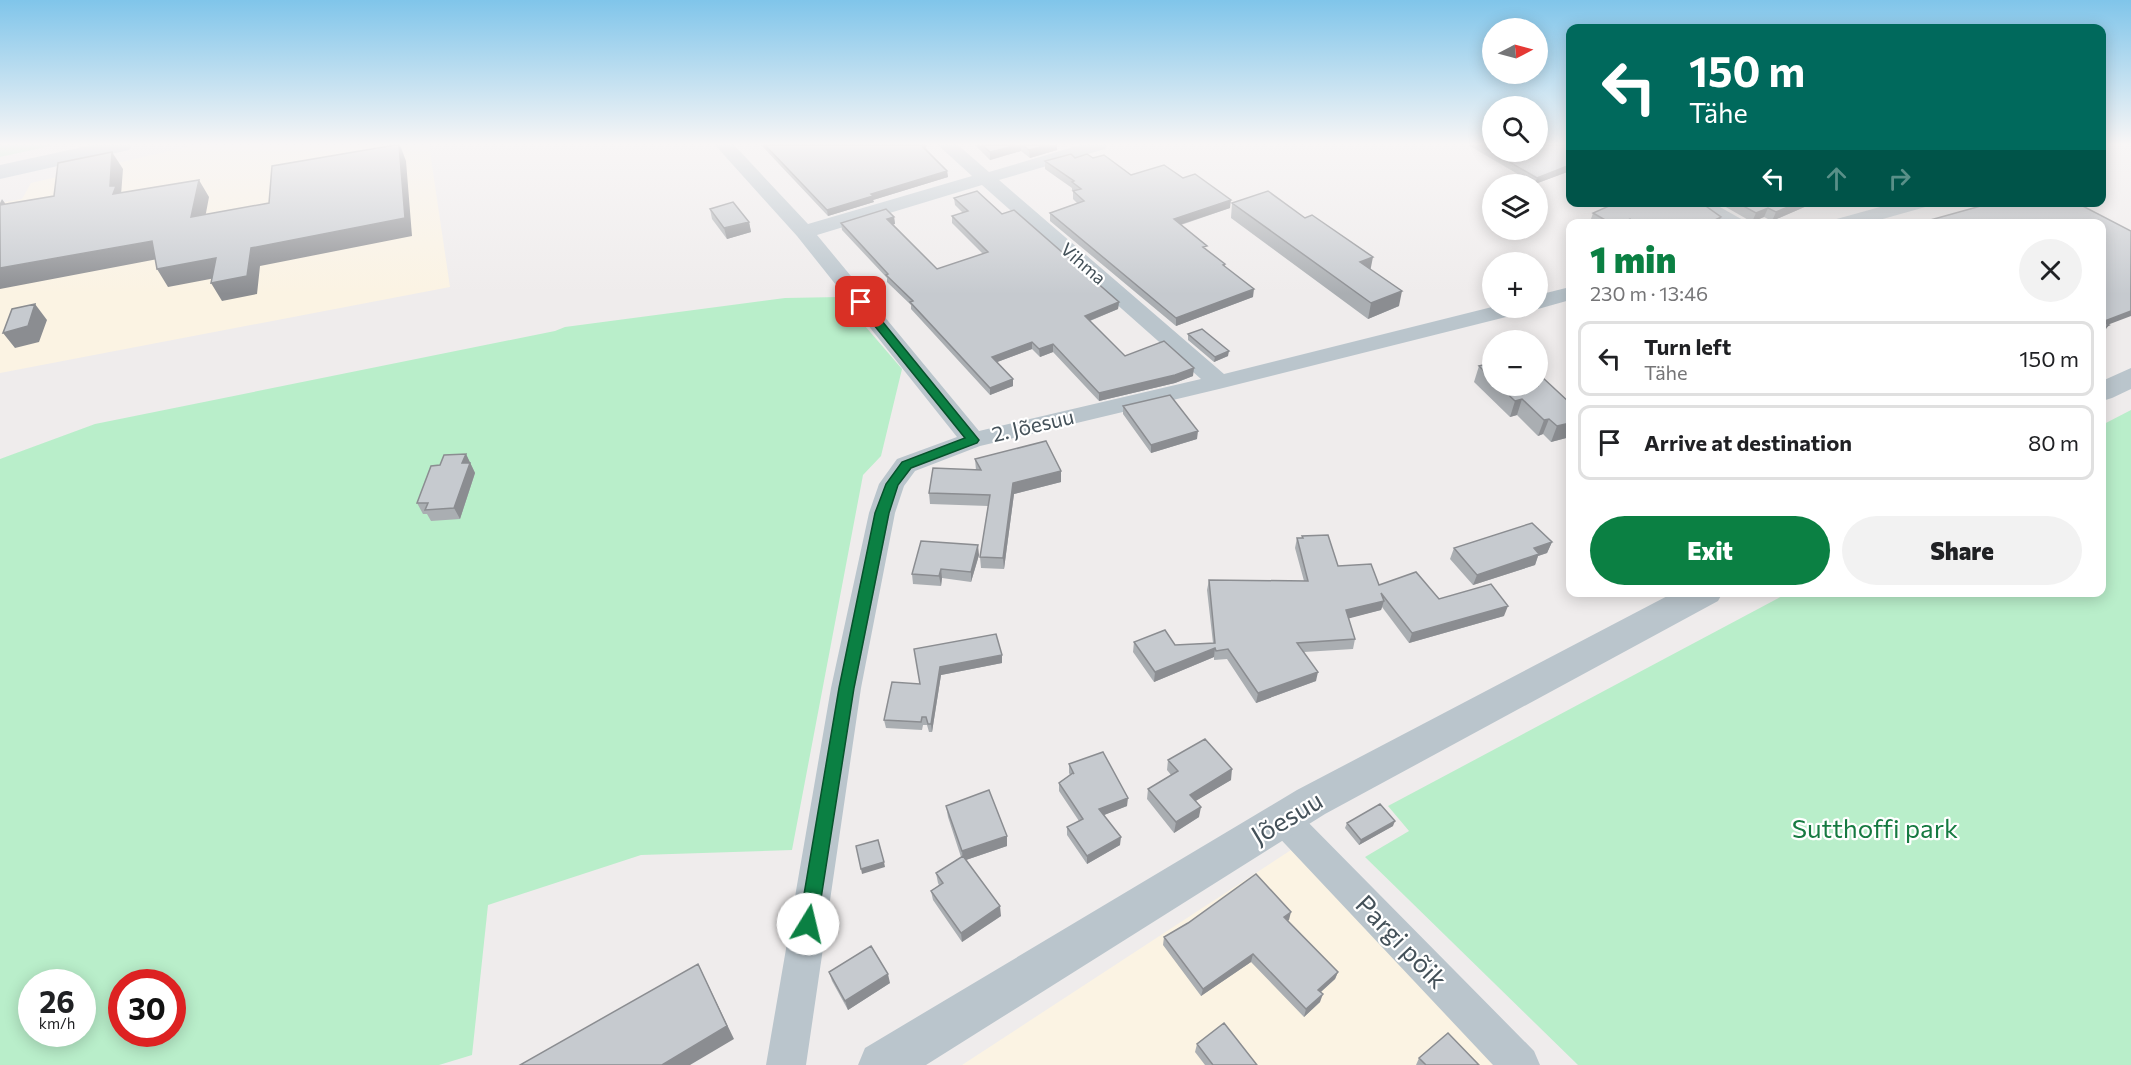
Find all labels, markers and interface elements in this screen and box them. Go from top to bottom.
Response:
north arrow [1482,18,1548,84]
map controls [1482,18,1548,396]
text: 150 m [1689,44,1805,96]
icon: left [1590,48,1668,126]
button: search [1482,96,1548,162]
text: Tähe [1689,96,1748,129]
icon: left [1757,162,1790,195]
icon: ahead [1820,162,1853,195]
icon: right [1883,162,1916,195]
button: layers [1482,174,1548,240]
text: 1 min [1590,236,1676,280]
street label: Vihma [1057,238,1111,289]
button: close [2019,239,2082,302]
button: + [1482,252,1548,318]
pin [835,276,886,327]
text: 230 m · 13:46 [1590,281,1708,305]
icon: arrive [844,285,877,318]
button: − [1482,330,1548,396]
text: Turn left [1644,333,1731,360]
icon: left [1593,342,1626,375]
text: 150 m [2019,345,2079,372]
text: Tähe [1644,360,1688,384]
street label: 2. Jõesuu [989,403,1076,446]
icon: arrive [1593,426,1626,459]
text: Arrive at destination [1644,429,1852,456]
text: 80 m [2028,429,2079,456]
button: Exit [1590,516,1830,585]
button: Share [1842,516,2082,585]
street label: Jõesuu [1245,783,1328,850]
park label: Sutthoffi park [1792,812,1958,843]
street label: Pargi põik [1350,888,1454,994]
position arrow [776,892,840,956]
speed limit sign: 30 [108,969,186,1047]
text: 26 [39,982,75,1019]
text: km/h [39,1014,75,1032]

